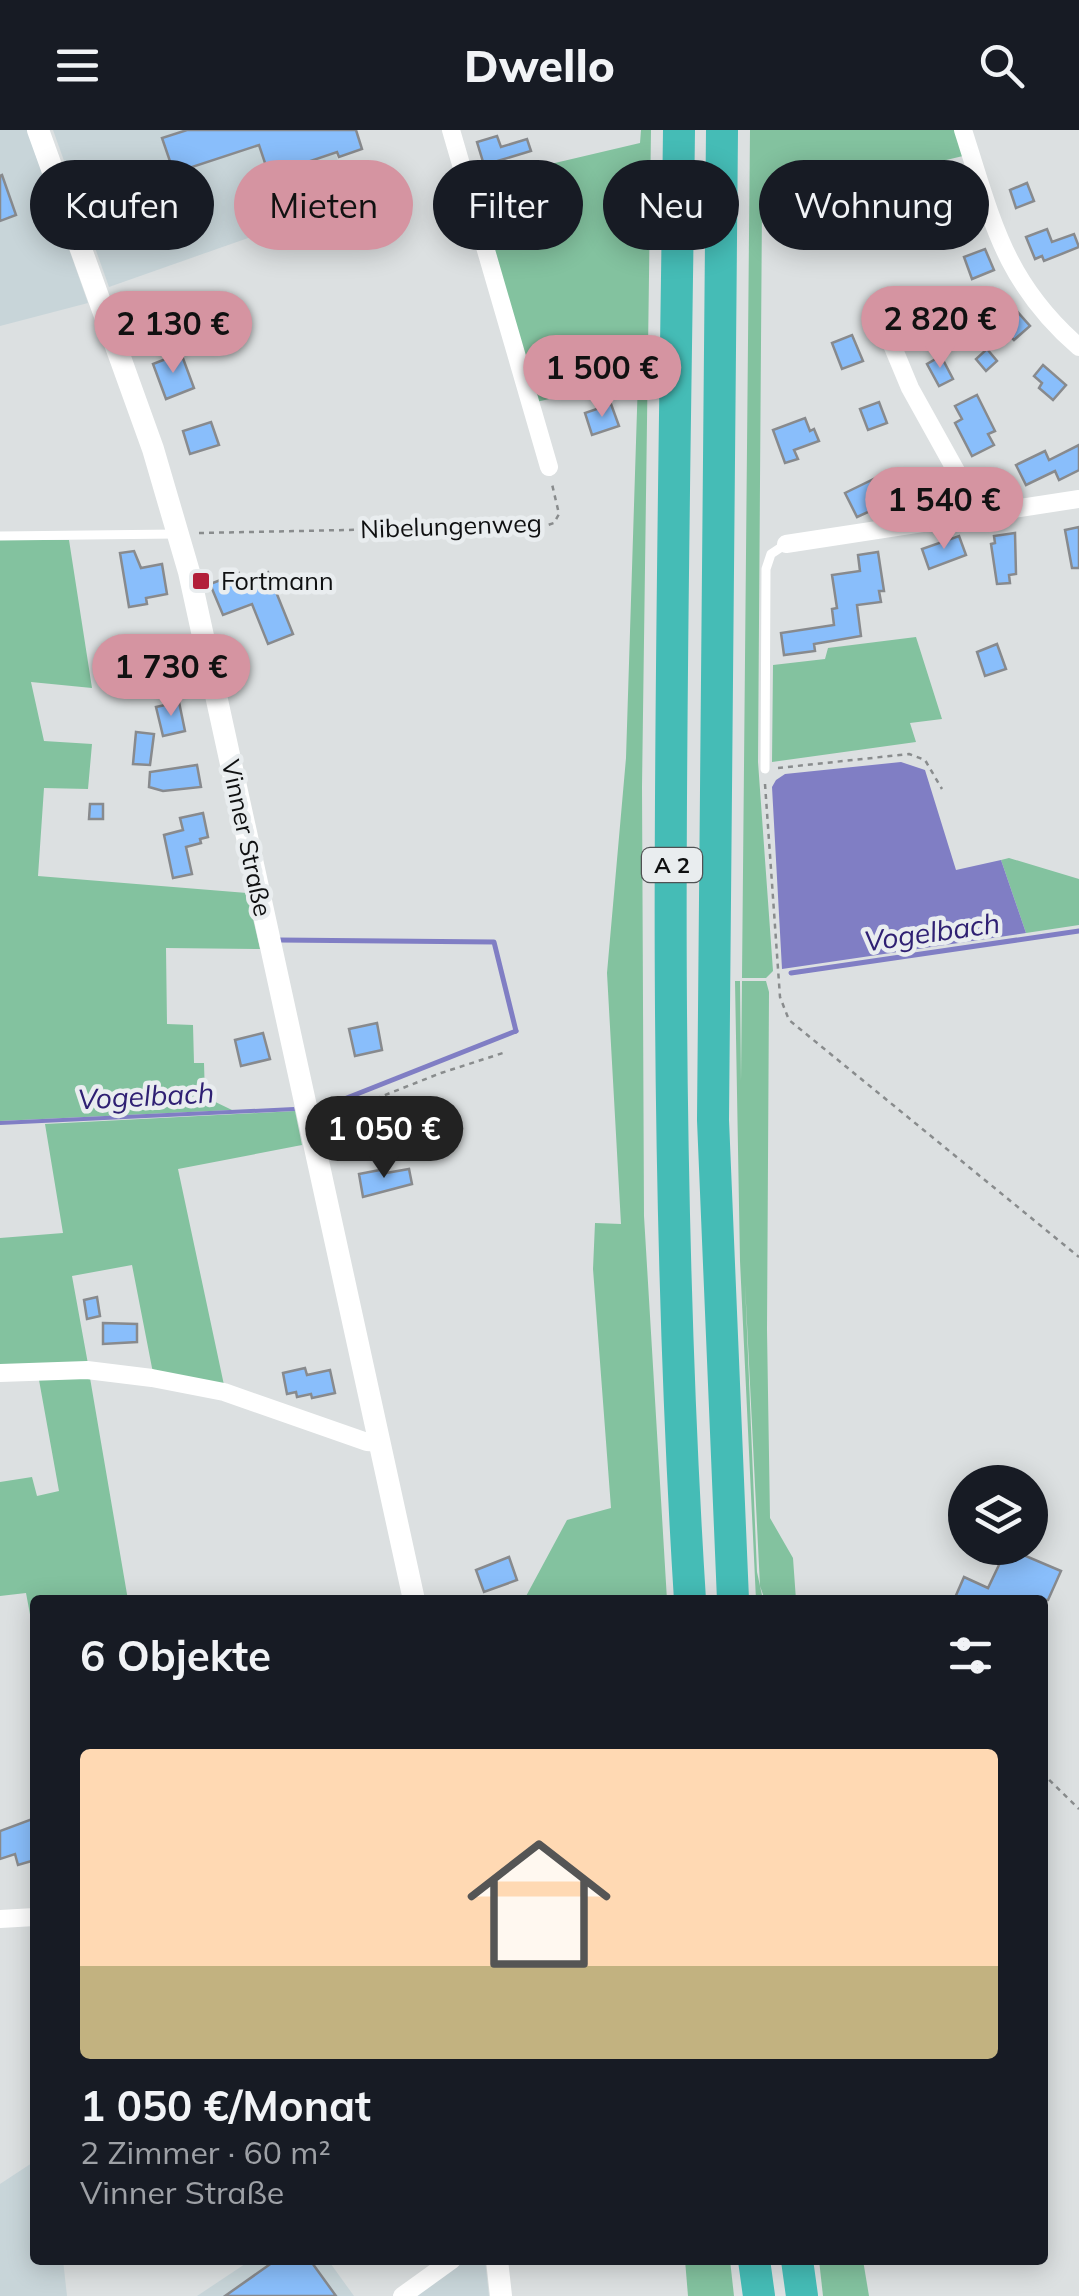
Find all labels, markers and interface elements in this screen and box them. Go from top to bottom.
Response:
text: Dwello [464,37,615,93]
icon: menu [50,38,105,93]
icon: search [974,38,1029,93]
chip: Kaufen [30,160,214,250]
chip: Mieten [234,160,413,250]
chip: Filter [433,160,583,250]
chip: Neu [603,160,739,250]
chip: Wohnung [759,160,989,250]
pin: 2 820 € [848,286,1032,371]
pin: 2 130 € [81,291,265,376]
text: 2 820 € [883,298,997,338]
text: 2 130 € [116,303,230,343]
pin: 1 500 € [510,335,694,420]
text: 1 500 € [545,347,659,387]
pin: 1 540 € [852,467,1036,552]
text: 1 540 € [887,479,1001,519]
street label: Nibelungenweg [360,507,542,544]
place label: Fortmann [221,565,334,596]
marker: Fortmann [190,570,212,592]
pin: 1 730 € [79,634,263,719]
text: 1 730 € [114,646,228,686]
street label: Vinner Straße [216,757,279,919]
road number: A 2 [642,848,702,882]
water label: Vogelbach [862,905,1002,958]
water label: Vogelbach [77,1074,215,1117]
pin: 1 050 € [292,1096,476,1181]
text: 1 050 € [327,1108,441,1148]
map controls [948,1465,1048,1565]
button: layers [948,1465,1048,1565]
icon: filters [943,1628,998,1683]
text: 6 Objekte [80,1629,271,1682]
icon: home [449,1814,629,1994]
text: 1 050 €/Monat [80,2079,371,2132]
text: 2 Zimmer · 60 m² [80,2132,331,2172]
text: Vinner Straße [80,2172,284,2212]

